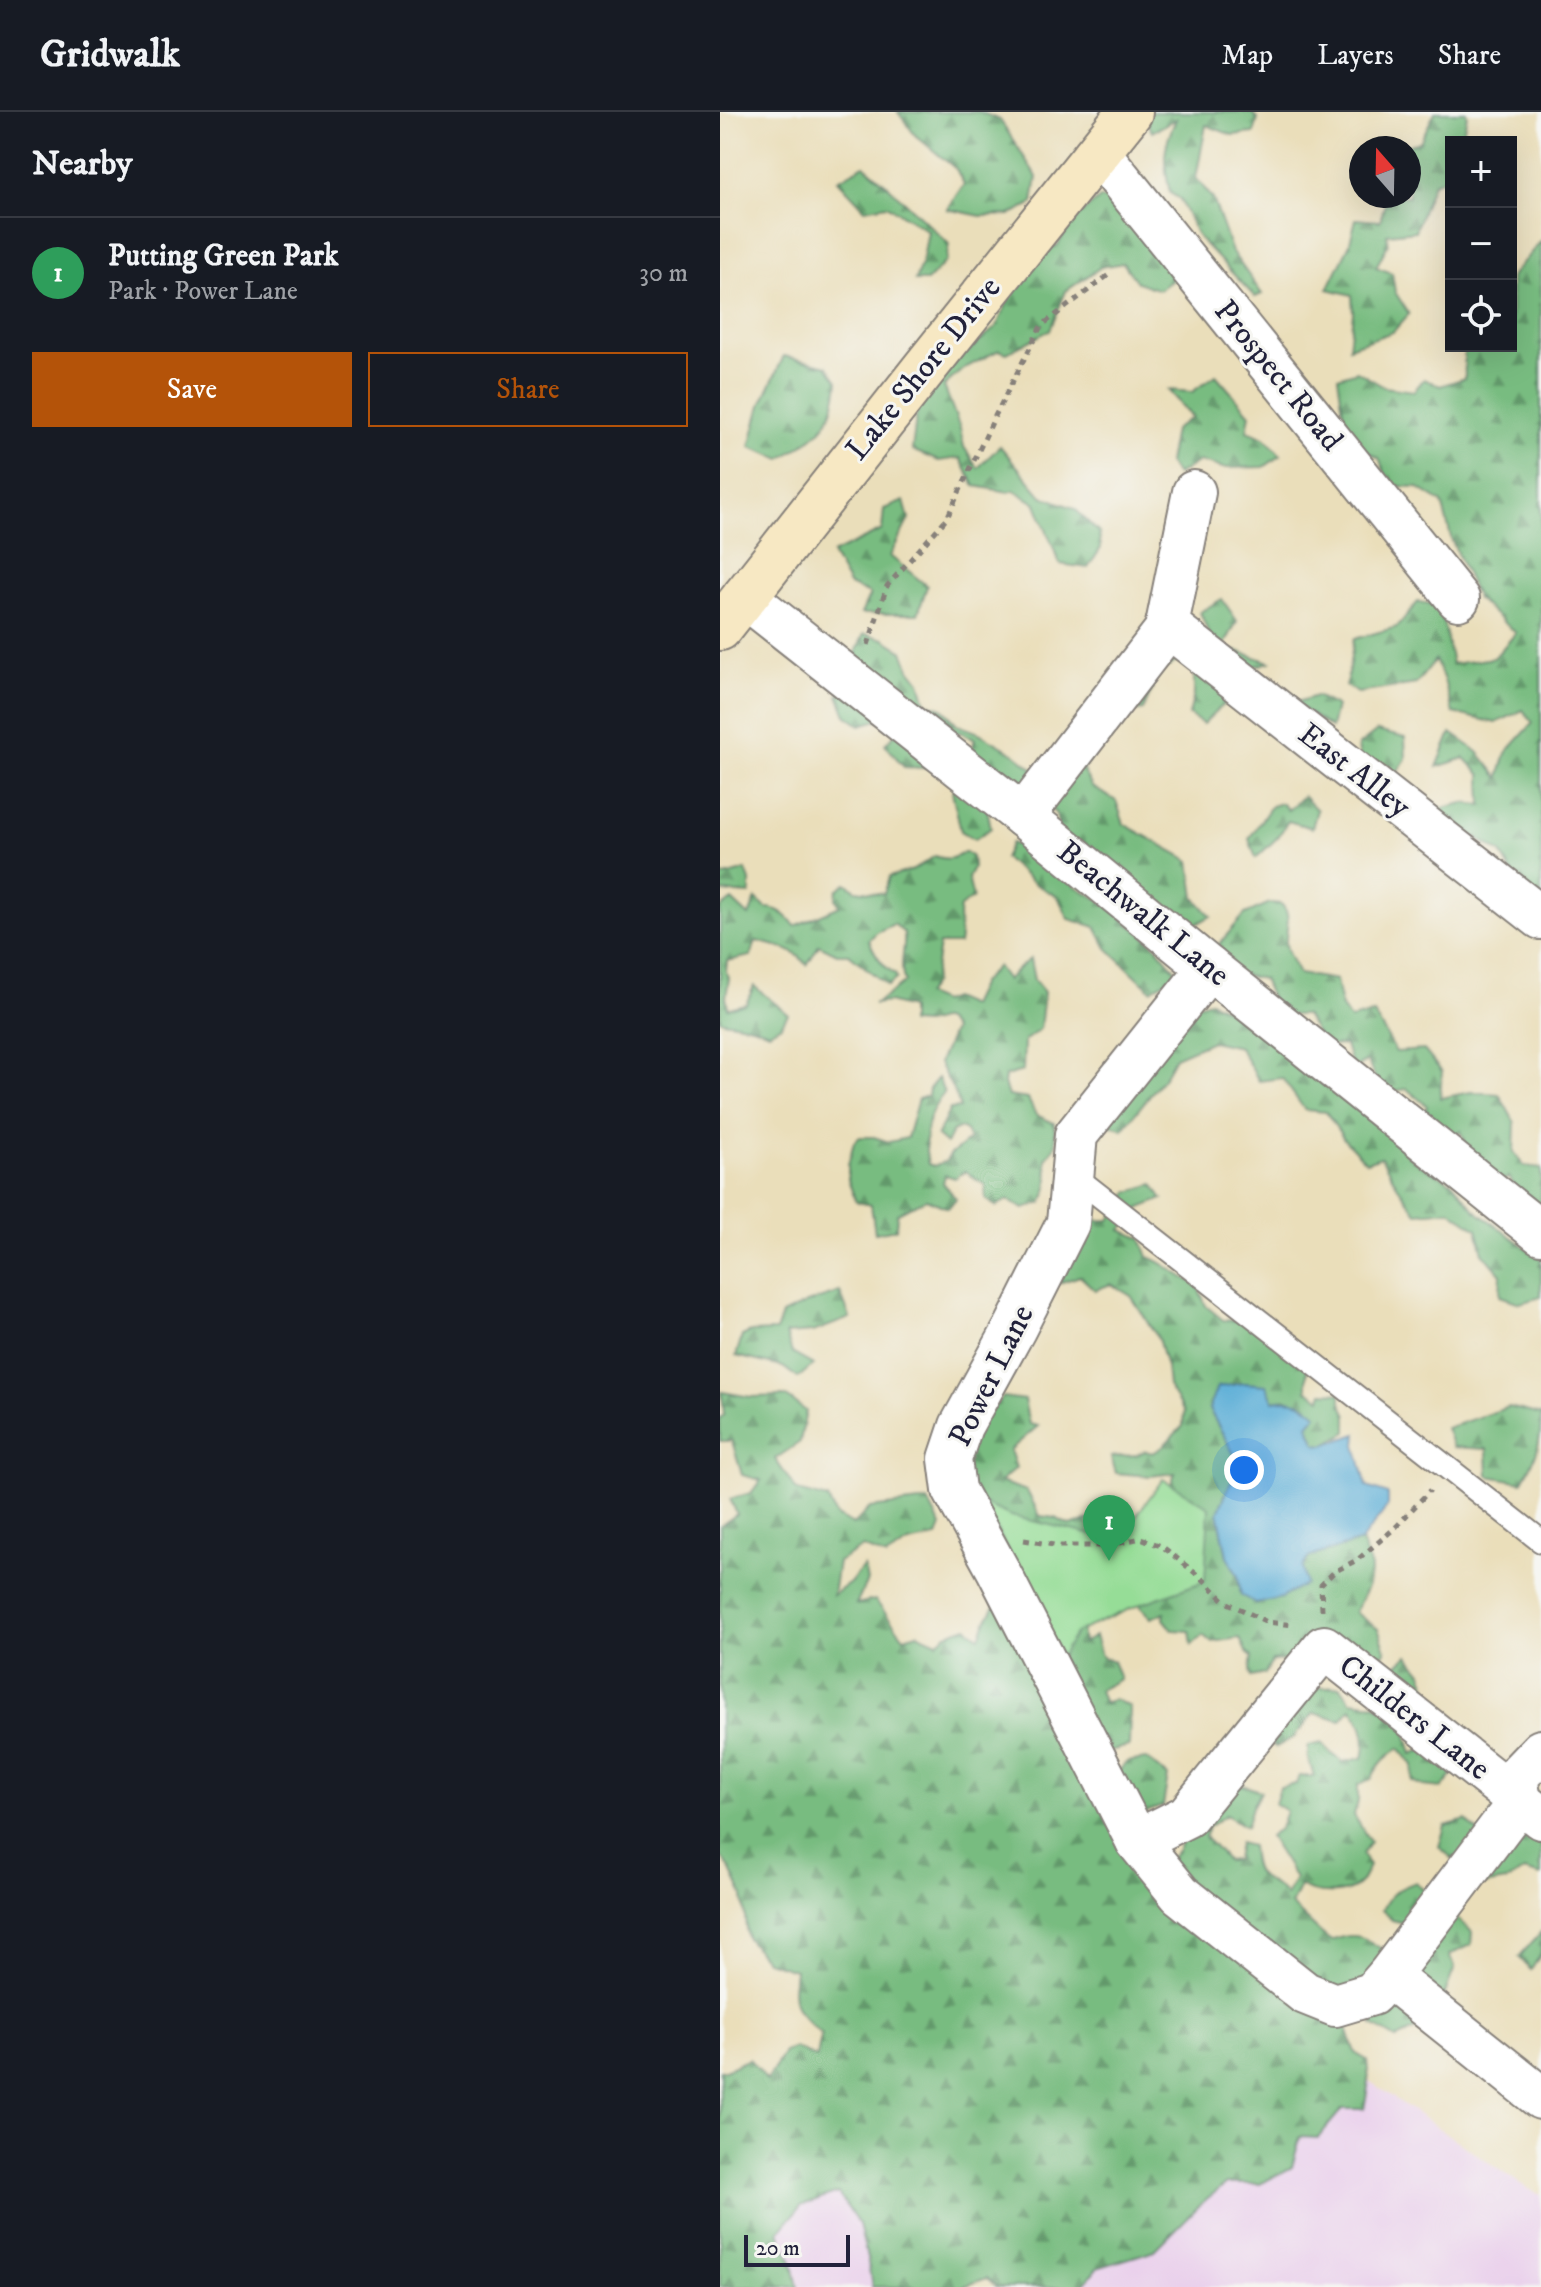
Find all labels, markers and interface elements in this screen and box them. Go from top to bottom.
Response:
text: Gridwalk [40,31,180,79]
text: Map [1222,38,1273,73]
text: Layers [1317,38,1394,73]
text: Share [1438,38,1501,73]
north arrow [1349,136,1421,208]
map controls [1445,136,1517,352]
button: + [1445,136,1517,208]
text: Nearby [32,143,133,185]
button: − [1445,208,1517,280]
text: Putting Green Park [108,238,339,275]
text: 1 [53,257,63,290]
text: 30 m [639,257,688,290]
street label: Lake Shore Drive [838,269,1010,469]
text: Park · Power Lane [108,275,298,308]
button: locate [1445,280,1517,352]
street label: Prospect Road [1205,292,1351,460]
button: Save [32,352,352,427]
button: Share [368,352,688,427]
street label: East Alley [1290,715,1419,828]
street label: Beachwalk Lane [1049,832,1237,996]
street label: Power Lane [941,1299,1043,1453]
your location [1224,1450,1264,1490]
pin: 1 [1083,1495,1135,1561]
street label: Childers Lane [1330,1646,1498,1790]
scale bar [744,2231,850,2267]
text: 20 m [756,2235,800,2262]

